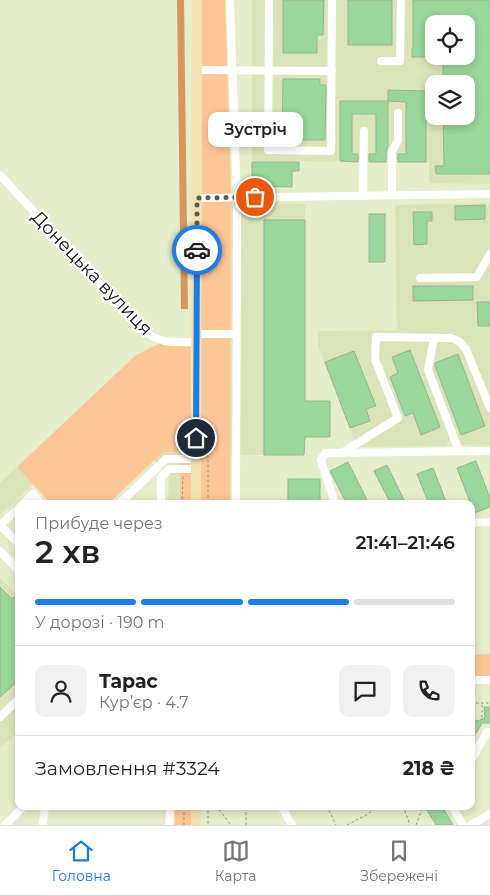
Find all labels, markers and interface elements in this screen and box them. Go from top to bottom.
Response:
map controls [425,15,475,125]
button: locate [425,15,475,65]
button: layers [425,75,475,125]
callout: Зустріч [208,112,302,147]
text: Зустріч [224,120,287,139]
pin [234,176,276,218]
icon: bag [241,183,269,211]
street label: Донецька вулиця [27,206,157,340]
courier [172,225,222,275]
icon: car [183,236,211,264]
pin [175,417,217,459]
icon: home [182,424,210,452]
text: Прибуде через [35,514,162,533]
text: 21:41–21:46 [355,531,455,554]
text: 2 хв [35,532,100,571]
text: У дорозі · 190 m [35,613,164,632]
button: person [35,665,87,717]
button: chat [339,665,391,717]
button: phone [403,665,455,717]
text: Тарас [99,670,158,693]
text: Кур’єр · 4.7 [99,693,189,712]
text: Замовлення #3324 [35,757,220,780]
text: 218 ₴ [403,757,455,780]
tab: Головна [52,837,111,885]
tab: Карта [215,837,257,885]
tab: Збережені [360,837,438,885]

